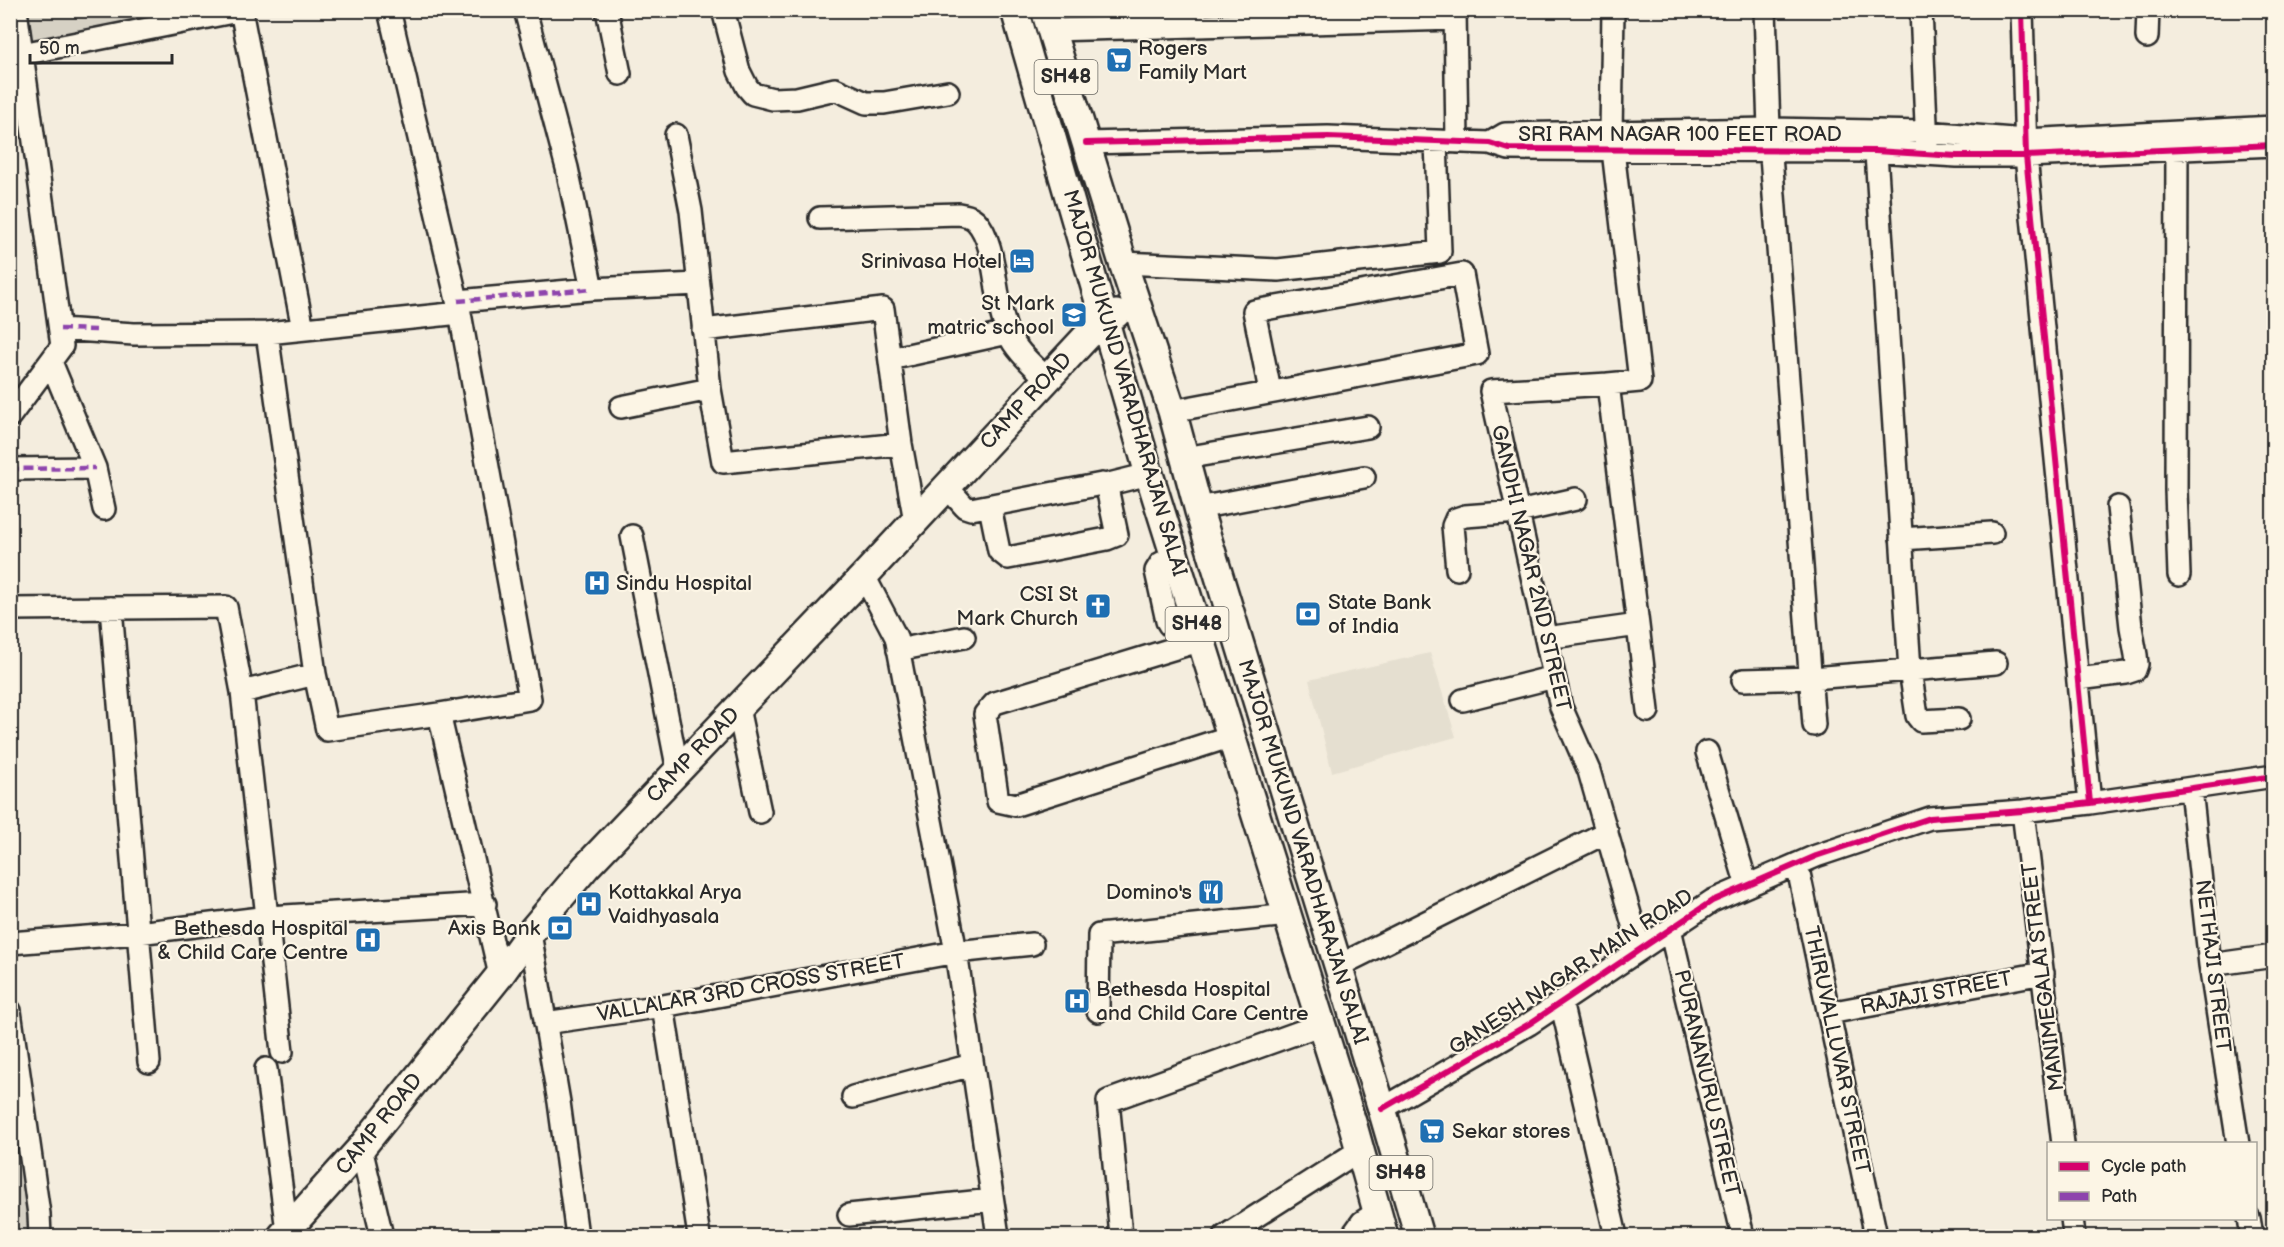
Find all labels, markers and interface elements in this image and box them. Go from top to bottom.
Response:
scale bar [30,27,172,65]
place label: Rogers Family Mart [1138,36,1247,85]
text: 50 m [39,38,80,59]
supermarket icon: Rogers Family Mart [1104,45,1134,75]
road number: SH48 [1034,60,1098,94]
street label: SRI RAM NAGAR 100 FEET ROAD [1518,122,1842,147]
street label: MAJOR MUKUND VARADHARAJAN SALAI [1058,187,1192,579]
hotel icon: Srinivasa Hotel [1007,246,1037,276]
place label: Srinivasa Hotel [861,249,1002,274]
place label: St Mark matric school [927,291,1055,340]
school or university icon: St Mark matric school [1059,300,1089,330]
street label: CAMP ROAD [975,347,1077,455]
street label: GANDHI NAGAR 2ND STREET [1486,423,1576,714]
hospital icon: Sindu Hospital [582,568,612,598]
place label: Sindu Hospital [616,571,752,596]
place label: CSI St Mark Church [956,582,1079,631]
place label: State Bank of India [1328,590,1431,639]
church icon: CSI St Mark Church [1083,591,1113,621]
bank icon: State Bank of India [1293,599,1323,629]
road number: SH48 [1166,607,1228,641]
street label: MAJOR MUKUND VARADHARAJAN SALAI [1232,657,1374,1047]
street label: CAMP ROAD [641,702,745,808]
street label: MANIMEGALAI STREET [2017,861,2069,1093]
restaurant icon: Domino's [1196,877,1226,907]
street label: NETHAJI STREET [2190,878,2236,1054]
place label: Kottakkal Arya Vaidhyasala [608,880,742,929]
place label: Domino's [1106,880,1192,905]
street label: GANESH NAGAR MAIN ROAD [1444,884,1698,1060]
hospital icon: Kottakkal Arya Vaidhyasala [574,889,604,919]
bank icon: Axis Bank [545,913,575,943]
place label: Bethesda Hospital & Child Care Centre [157,916,348,965]
place label: Axis Bank [448,916,541,941]
street label: THIRUVALLUVAR STREET [1798,924,1876,1177]
hospital icon: Bethesda Hospital & Child Care Centre [353,925,383,955]
street label: VALLALAR 3RD CROSS STREET [595,949,907,1027]
street label: RAJAJI STREET [1858,966,2014,1020]
street label: PURANANURU STREET [1669,967,1745,1199]
place label: Bethesda Hospital and Child Care Centre [1096,977,1309,1026]
hospital icon: Bethesda Hospital and Child Care Centre [1062,986,1092,1016]
street label: CAMP ROAD [331,1068,427,1180]
supermarket icon: Sekar stores [1417,1116,1447,1146]
place label: Sekar stores [1452,1119,1570,1144]
legend [2047,1142,2257,1220]
road number: SH48 [1370,1156,1432,1190]
text: Cycle path [2101,1156,2187,1177]
text: Path [2101,1186,2137,1207]

